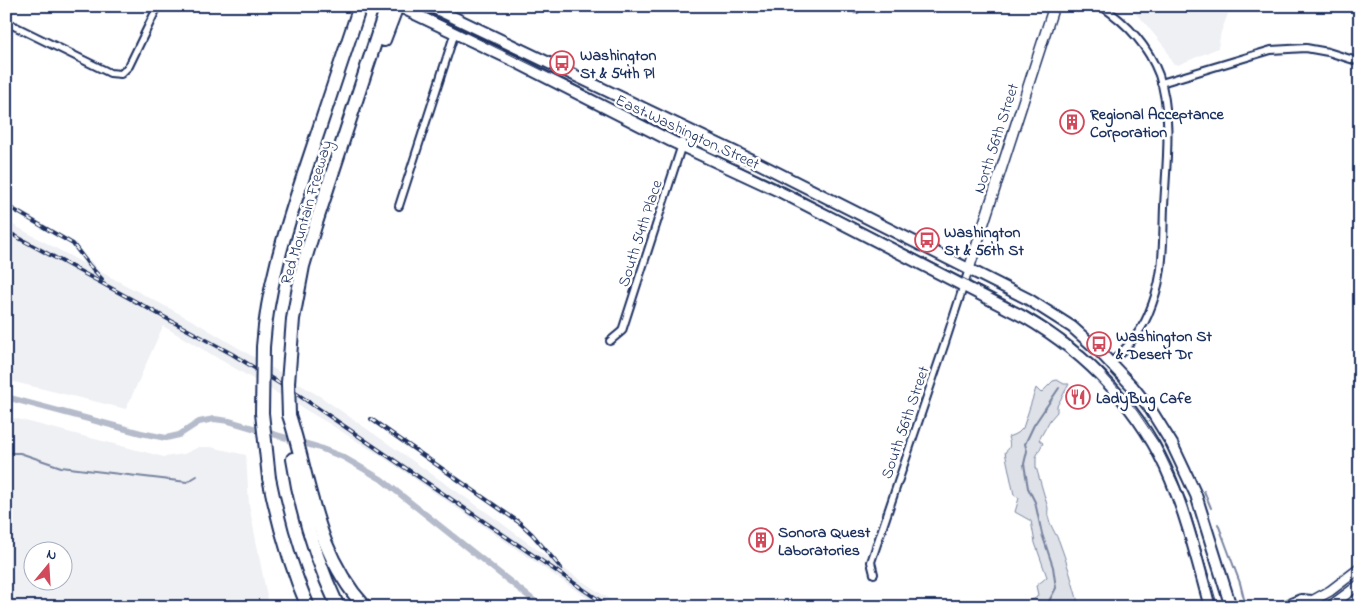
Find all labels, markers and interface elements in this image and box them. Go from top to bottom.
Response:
place label: Washington St & 54th Pl [580,44,656,86]
bus stop icon: Washington St & 54th Pl [549,50,575,76]
street label: North 56th Street [968,80,1026,197]
street label: East Washington Street [611,89,764,177]
place label: Regional Acceptance Corporation [1089,103,1225,145]
building icon: Regional Acceptance Corporation [1059,109,1085,135]
street label: Red Mountain Freeway [275,137,339,288]
street label: South 54th Place [612,176,670,290]
place label: Washington St & 56th St [944,221,1024,263]
bus stop icon: Washington St & 56th St [914,227,940,253]
place label: Washington St & Desert Dr [1115,325,1213,367]
bus stop icon: Washington St & Desert Dr [1086,331,1112,357]
street label: South 56th Street [875,362,937,482]
restaurant icon: LadyBug Cafe [1065,384,1091,410]
place label: LadyBug Cafe [1096,387,1192,412]
place label: Sonora Quest Laboratories [778,521,871,563]
building icon: Sonora Quest Laboratories [748,527,774,553]
north arrow [22,540,72,590]
text: N [44,544,59,567]

